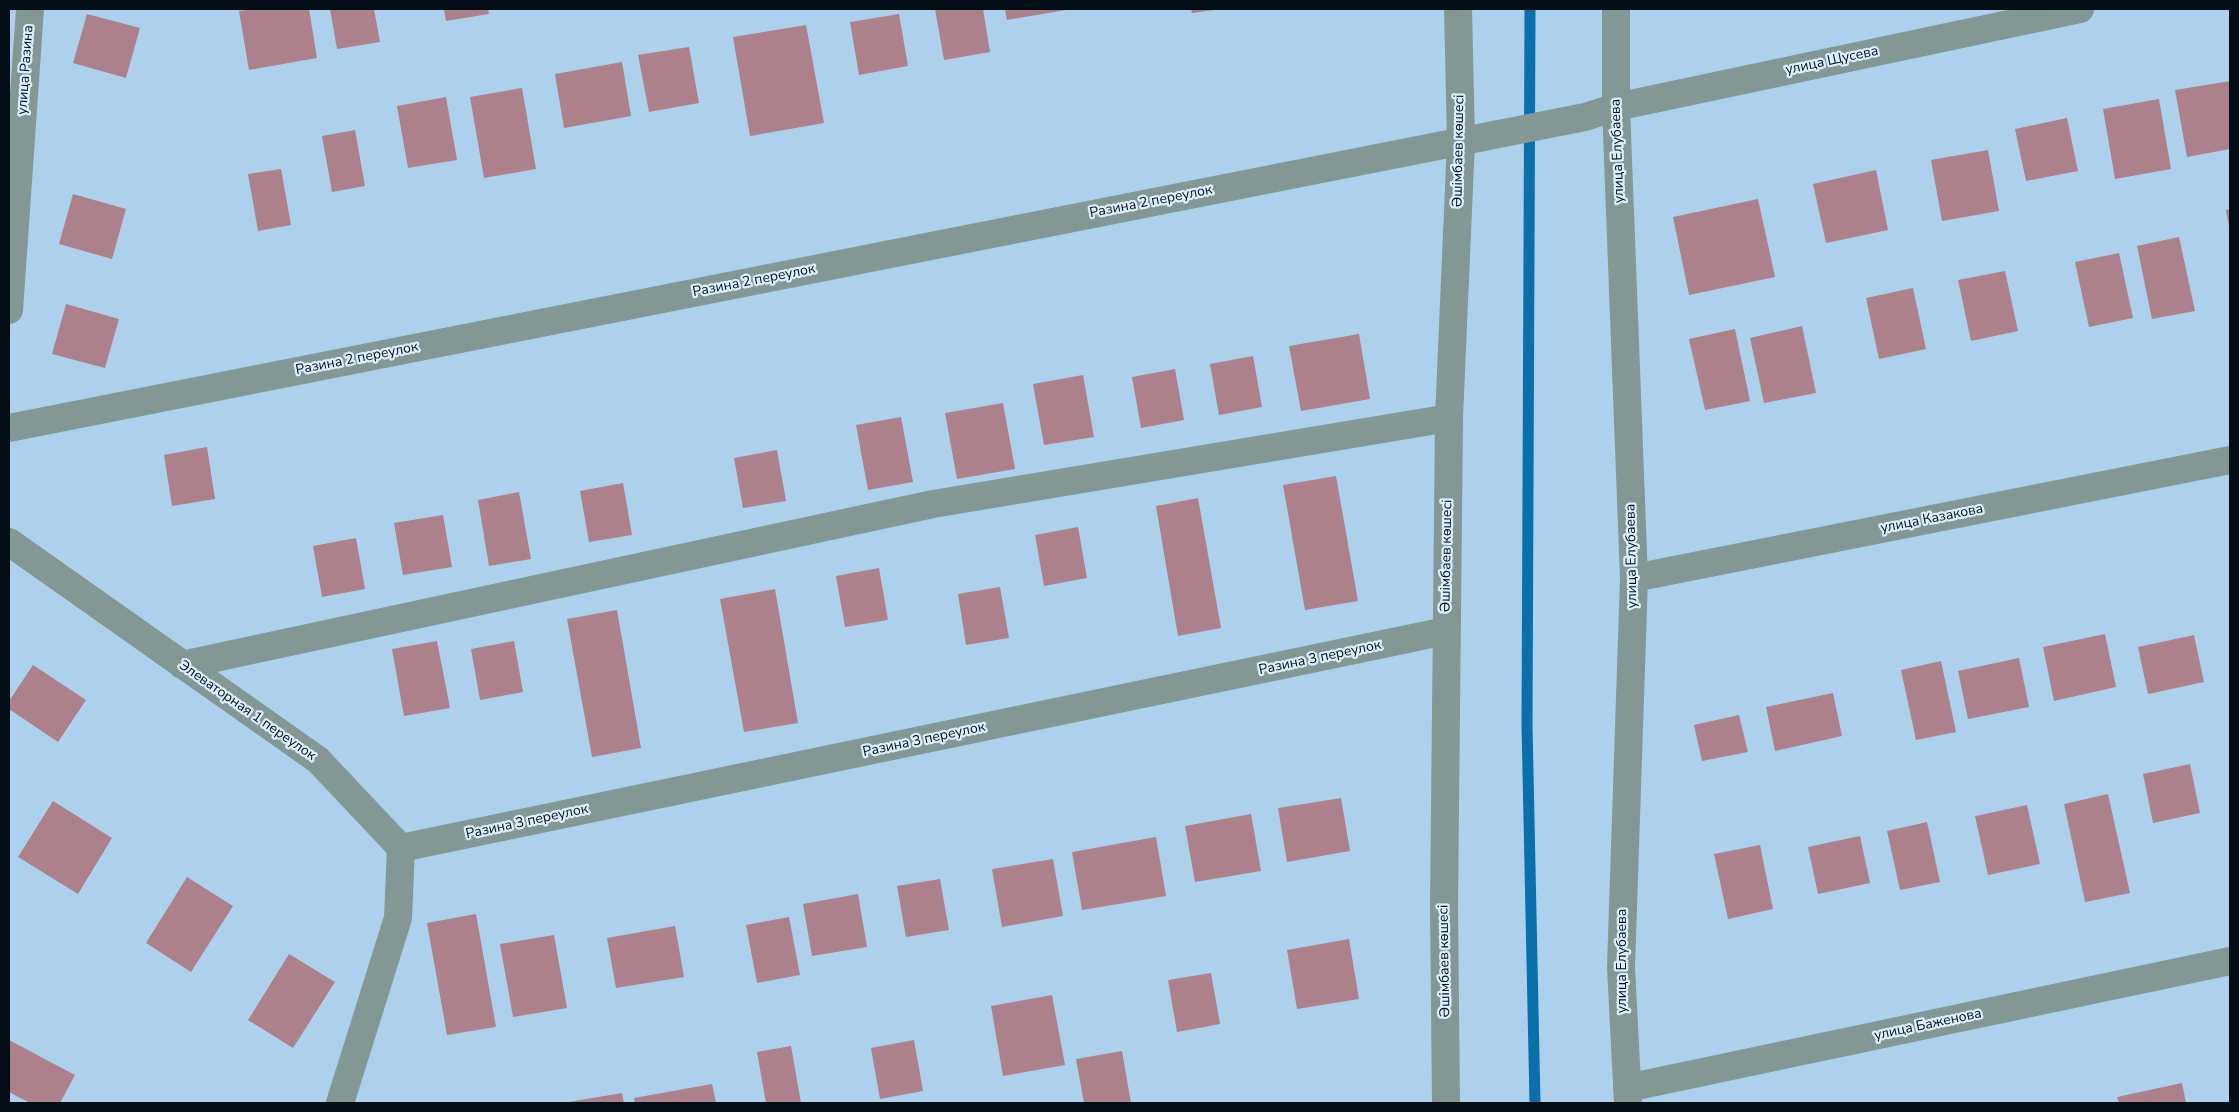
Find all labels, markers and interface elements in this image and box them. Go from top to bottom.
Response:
street label: улица Разина [14,25,38,115]
street label: улица Щусева [1784,43,1880,79]
street label: Әшімбаев көшесі [1450,94,1468,208]
street label: улица Елубаева [1608,99,1628,203]
street label: Разина 2 переулок [1088,182,1214,222]
street label: Разина 2 переулок [691,261,817,301]
street label: Разина 2 переулок [294,339,420,379]
street label: Әшімбаев көшесі [1438,499,1456,613]
street label: улица Казакова [1879,501,1985,537]
street label: улица Елубаева [1623,504,1641,608]
street label: Разина 3 переулок [1257,637,1383,679]
street label: Элеваторная 1 переулок [175,657,319,765]
street label: Разина 3 переулок [861,719,987,761]
street label: Разина 3 переулок [464,801,590,843]
street label: Әшімбаев көшесі [1436,904,1454,1018]
street label: улица Елубаева [1615,909,1631,1013]
street label: улица Баженова [1873,1005,1983,1045]

